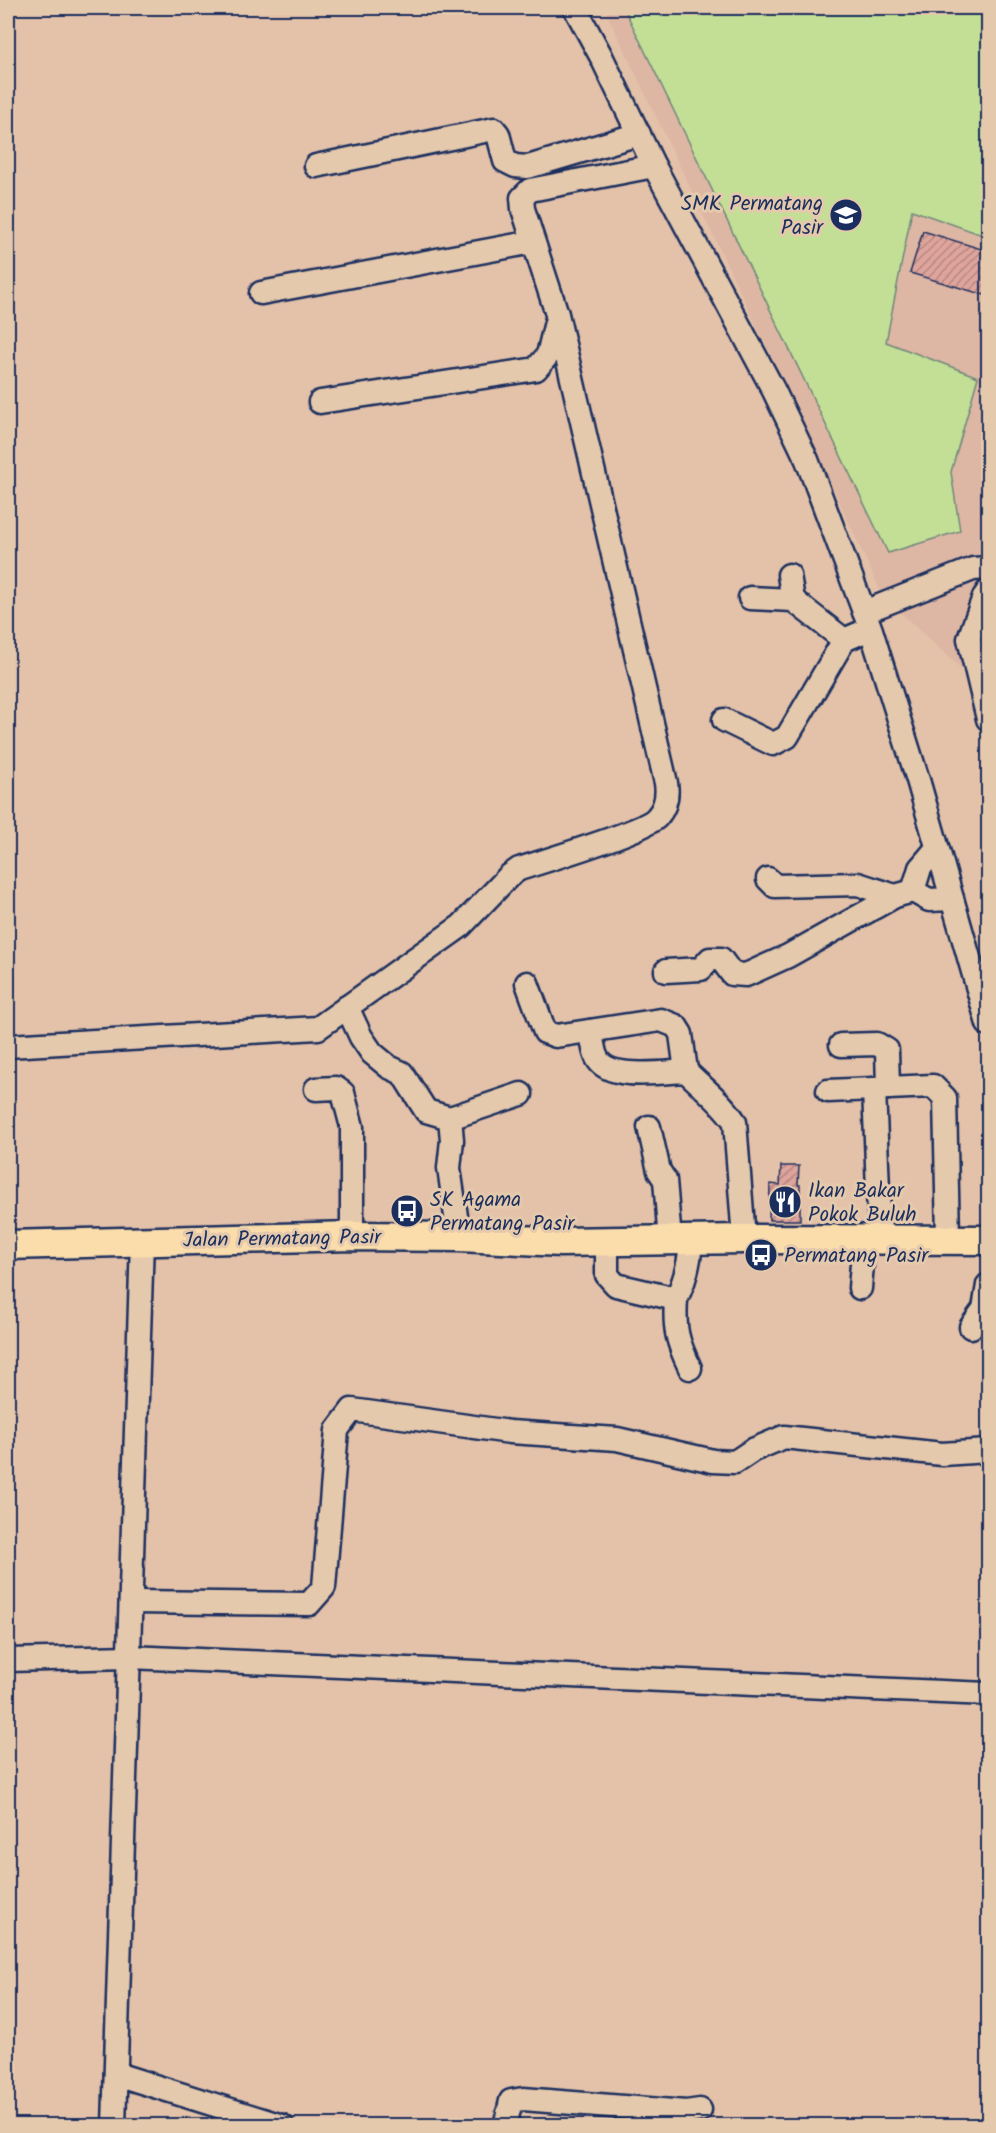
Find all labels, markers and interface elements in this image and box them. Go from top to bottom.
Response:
place label: SMK Permatang Pasir [681,188,824,245]
school or university icon: SMK Permatang Pasir [828,197,864,233]
place label: Ikan Bakar Pokok Buluh [808,1175,917,1232]
place label: SK Agama Permatang Pasir [430,1184,575,1241]
restaurant icon: Ikan Bakar Pokok Buluh [767,1184,803,1220]
bus stop icon: SK Agama Permatang Pasir [389,1193,425,1229]
street label: Jalan Permatang Pasir [183,1221,383,1258]
bus stop icon: Permatang Pasir [743,1237,779,1273]
place label: Permatang Pasir [784,1240,929,1273]

